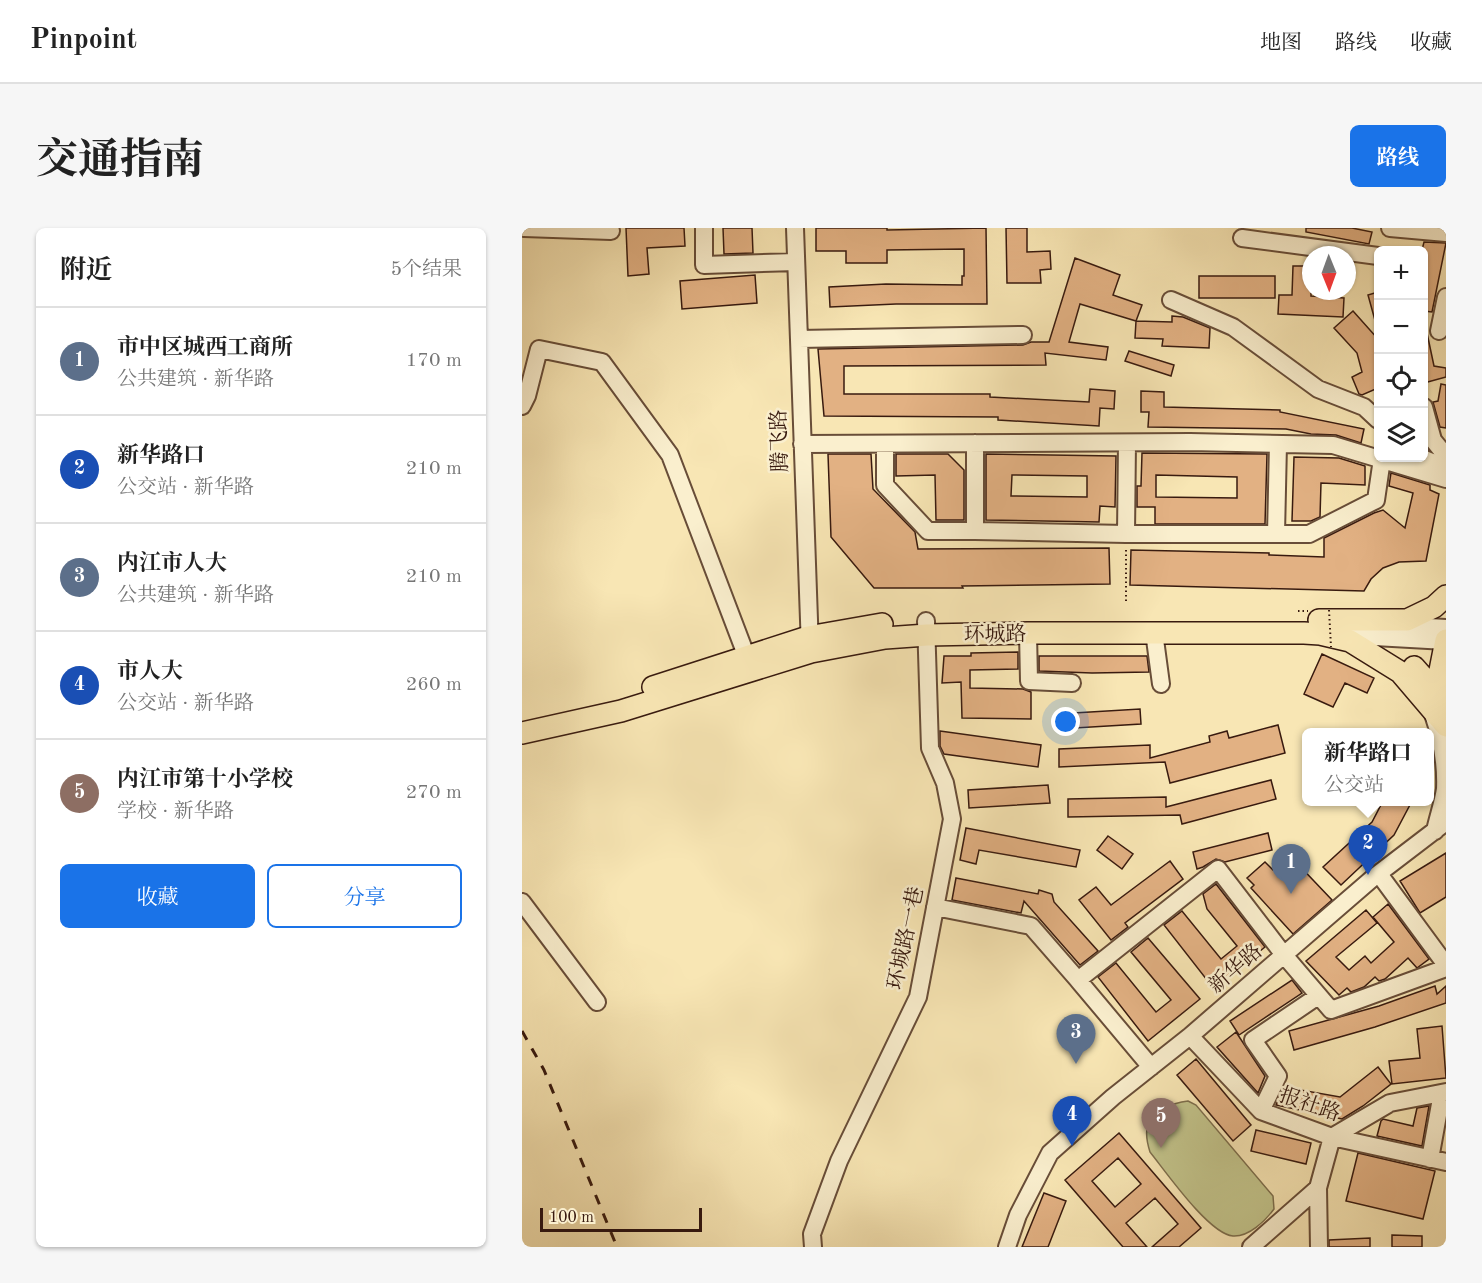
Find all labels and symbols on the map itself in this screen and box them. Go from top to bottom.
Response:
north arrow [1302,246,1356,300]
street label: 腾飞路 [767,409,792,473]
street label: 环城路 [963,622,1027,647]
your location [1051,707,1080,736]
pin: 2 [1348,826,1388,875]
pin: 1 [1272,844,1310,894]
street label: 环城路一巷 [883,884,928,992]
street label: 新华路 [1204,939,1267,998]
pin: 3 [1056,1014,1096,1064]
street label: 报社路 [1276,1083,1343,1126]
pin: 4 [1052,1096,1092,1146]
pin: 5 [1142,1098,1180,1148]
scale bar [540,1205,702,1232]

